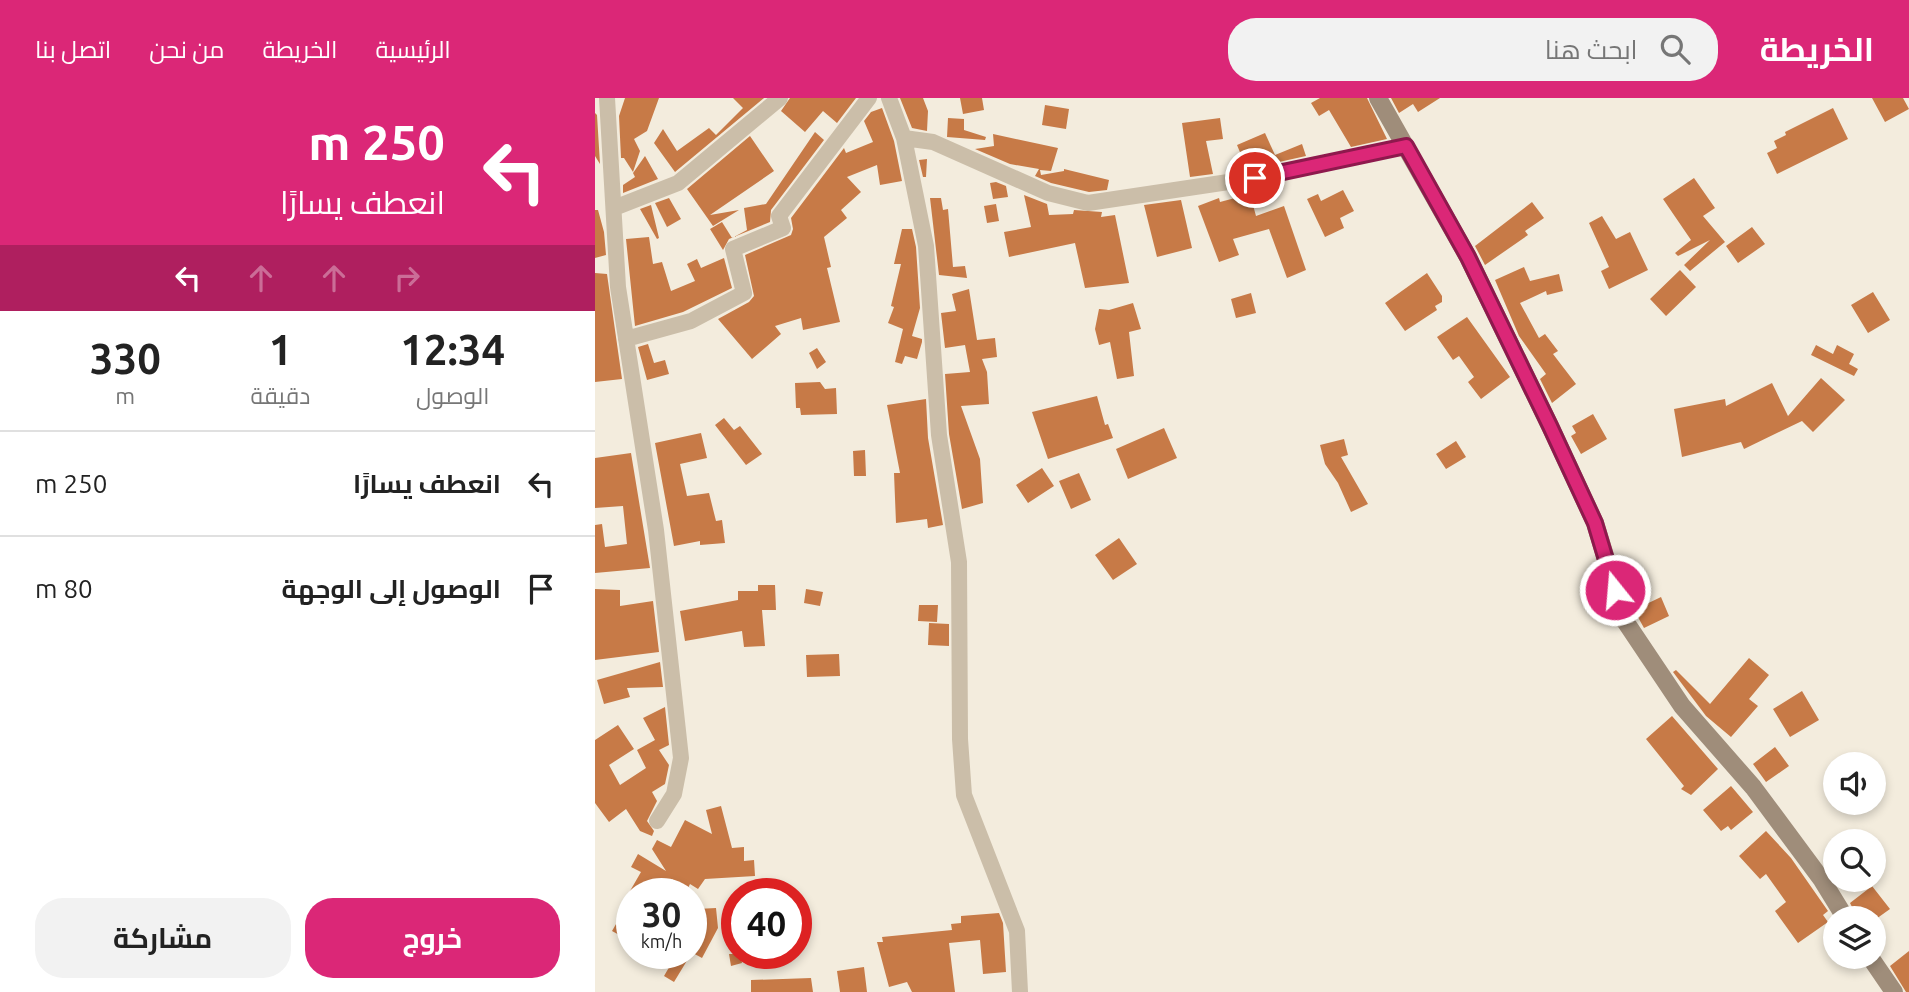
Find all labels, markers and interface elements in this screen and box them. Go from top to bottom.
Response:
search box [1228,18,1718,81]
icon: search [1656,30,1694,68]
text: الخريطة [1760,30,1874,67]
text: ابحث هنا [1545,35,1638,64]
text: اتصل بنا [35,36,111,63]
text: من نحن [149,36,225,63]
text: الخريطة [263,36,337,63]
text: الرئيسية [375,36,451,63]
text: 250 m [308,114,445,169]
icon: left [469,126,560,217]
pin [1225,148,1285,208]
icon: arrive [1236,159,1274,197]
text: انعطف يسارًا [280,184,445,220]
icon: left [169,259,207,297]
icon: ahead [242,259,280,297]
icon: ahead [315,259,353,297]
icon: right [388,259,426,297]
text: 1 [269,326,292,373]
text: 12:34 [400,326,505,373]
text: 330 [90,335,161,382]
text: m [115,383,135,408]
text: دقيقة [251,383,310,408]
text: الوصول [416,383,489,408]
icon: left [522,465,560,503]
text: 250 m [35,469,107,498]
text: انعطف يسارًا [353,469,501,498]
position arrow [1578,553,1652,627]
icon: arrive [522,570,560,608]
text: 80 m [35,574,93,603]
text: الوصول إلى الوجهة [282,574,501,603]
map controls [1823,752,1886,969]
button: sound [1823,752,1886,815]
button: search [1823,829,1886,892]
speed limit sign: 40 [721,878,812,969]
text: 30 [642,894,681,934]
button: مشاركة [35,898,291,978]
button: خروج [305,898,560,978]
button: layers [1823,906,1886,969]
text: km/h [641,931,682,951]

